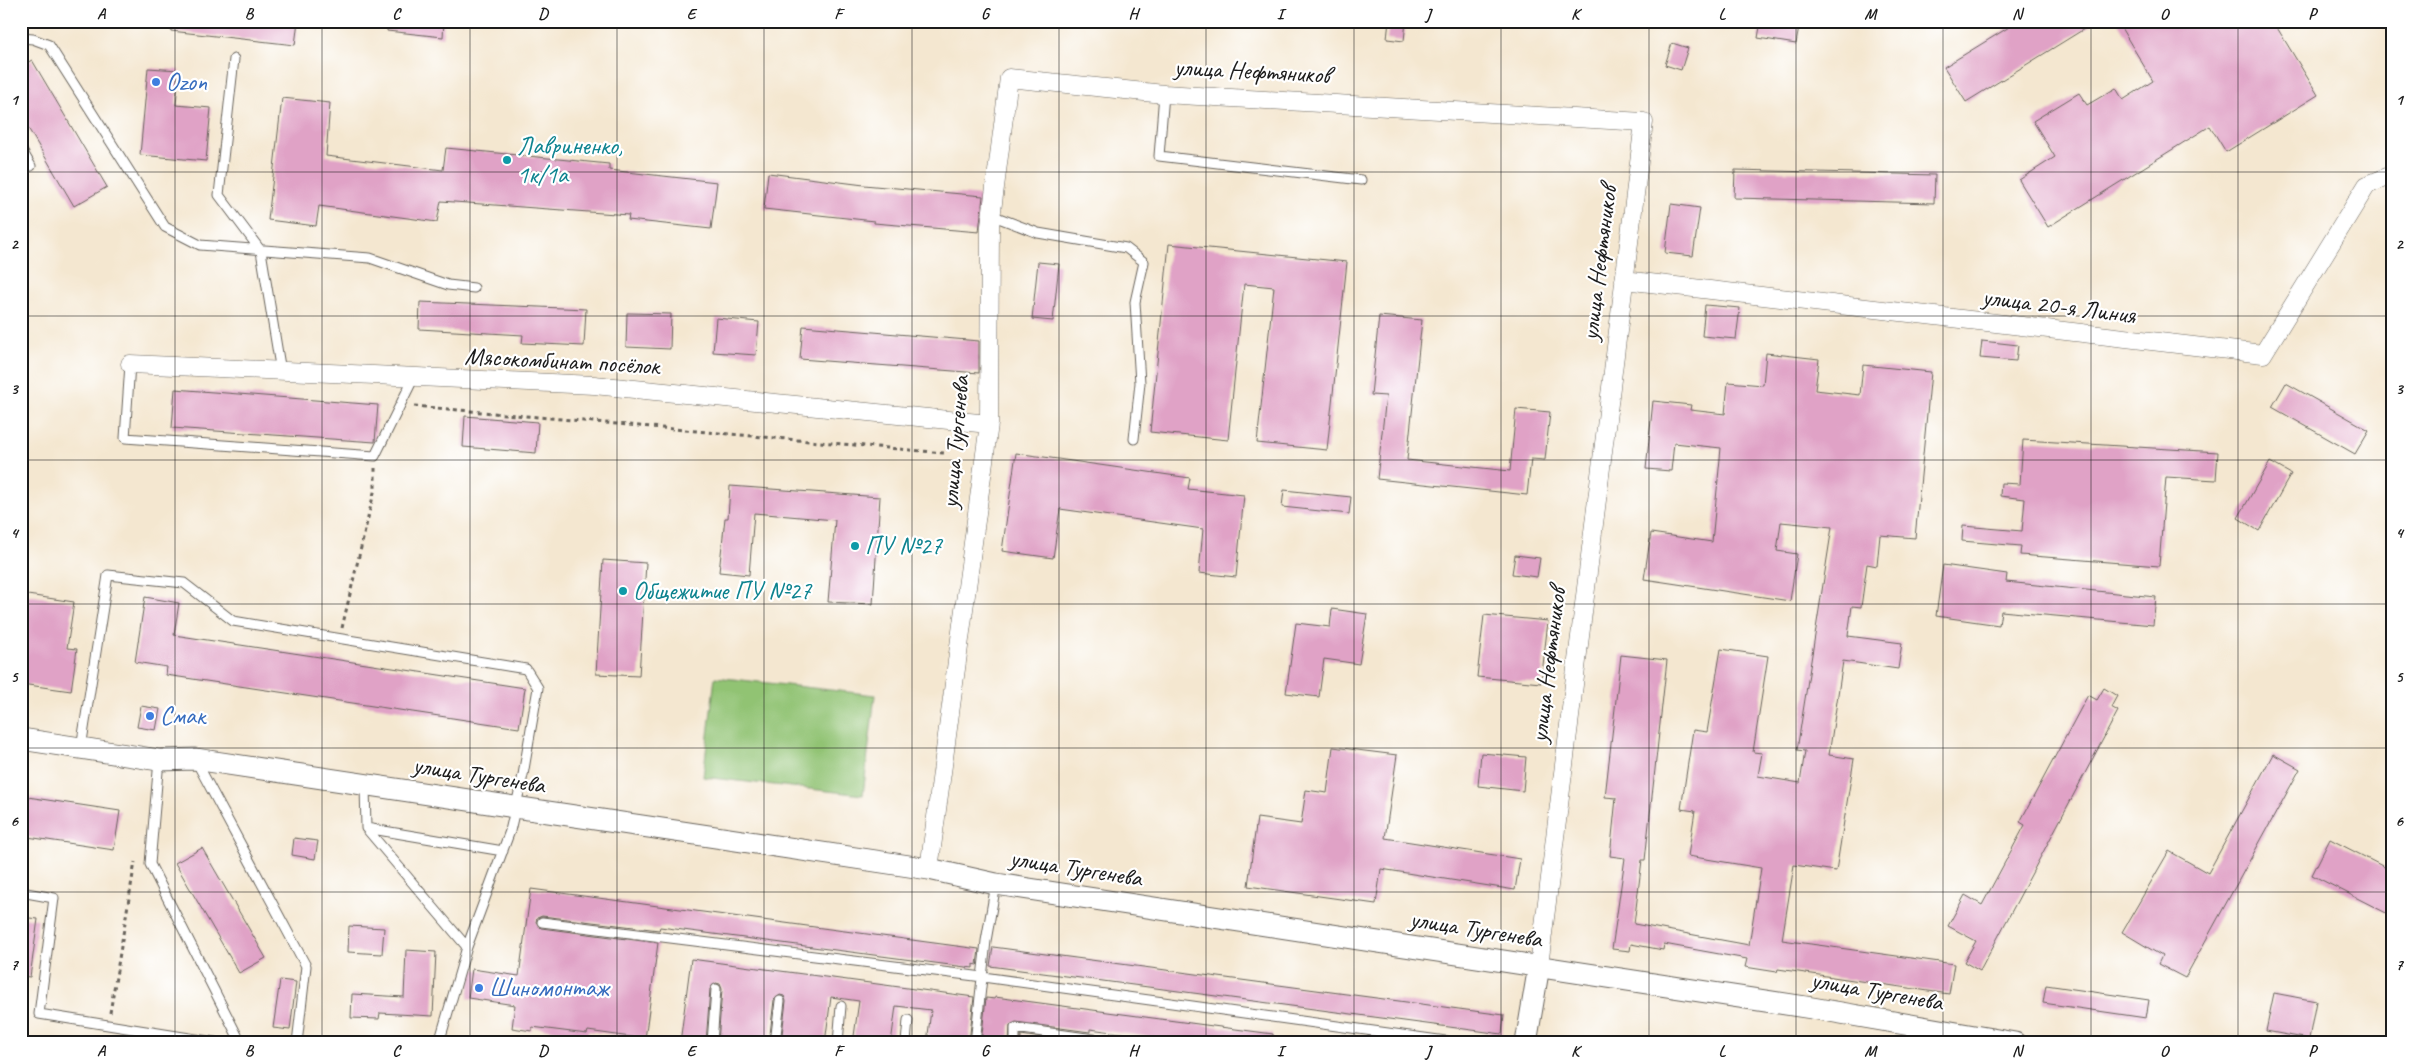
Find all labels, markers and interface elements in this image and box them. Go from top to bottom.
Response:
text: A [97,4,107,24]
text: B [245,4,255,24]
text: C [392,4,402,24]
text: D [538,4,549,24]
text: E [687,4,698,24]
text: F [834,4,845,24]
text: G [981,4,991,24]
text: H [1128,4,1140,24]
text: I [1277,4,1287,24]
text: J [1424,4,1433,24]
text: K [1571,4,1583,24]
text: L [1719,4,1727,24]
text: M [1864,4,1878,24]
text: N [2012,4,2025,24]
text: O [2160,4,2170,24]
text: P [2308,4,2318,24]
street label: улица Нефтяников [1171,51,1337,91]
place label: Ozon [166,66,208,98]
marker: Ozon [150,76,162,88]
text: 1 [10,90,19,110]
text: 1 [2395,90,2404,110]
place label: Лавриненко, 1к/1а [517,130,623,191]
marker: Лавриненко, 1к/1а [501,154,513,166]
street label: улица Нефтяников [1573,177,1625,344]
text: 2 [10,234,19,254]
text: 2 [2395,234,2404,254]
street label: улица 20-я Линия [1978,280,2138,331]
street label: Мясокомбинат посёлок [464,340,662,382]
street label: улица Тургенева [933,372,977,512]
text: 3 [10,379,19,399]
text: 3 [2395,379,2404,399]
text: 4 [10,523,19,543]
text: 4 [2395,523,2404,543]
place label: ПУ №27 [865,530,944,562]
marker: ПУ №27 [849,540,861,552]
place label: Общежитие ПУ №27 [633,575,813,607]
street label: улица Нефтяников [1522,579,1574,746]
marker: Общежитие ПУ №27 [617,585,629,597]
text: 5 [11,667,20,687]
text: 5 [2396,667,2405,687]
place label: Смак [160,700,207,732]
marker: Смак [144,710,156,722]
street label: улица Тургенева [409,748,549,802]
text: 6 [10,811,19,831]
text: 6 [2395,811,2404,831]
street label: улица Тургенева [1006,841,1146,895]
street label: улица Тургенева [1406,902,1546,956]
text: 7 [10,955,19,975]
text: 7 [2395,955,2404,975]
street label: улица Тургенева [1807,963,1947,1019]
place label: Шиномонтаж [489,972,611,1004]
marker: Шиномонтаж [473,982,485,994]
text: A [97,1041,107,1061]
text: B [245,1041,255,1061]
text: C [392,1041,402,1061]
text: D [538,1041,549,1061]
text: E [687,1041,698,1061]
text: F [834,1041,845,1061]
text: G [981,1041,991,1061]
text: H [1128,1041,1140,1061]
text: I [1277,1041,1287,1061]
text: J [1424,1041,1433,1061]
text: K [1571,1041,1583,1061]
text: L [1719,1041,1727,1061]
text: M [1864,1041,1878,1061]
text: N [2012,1041,2025,1061]
text: O [2160,1041,2170,1061]
text: P [2308,1041,2318,1061]

